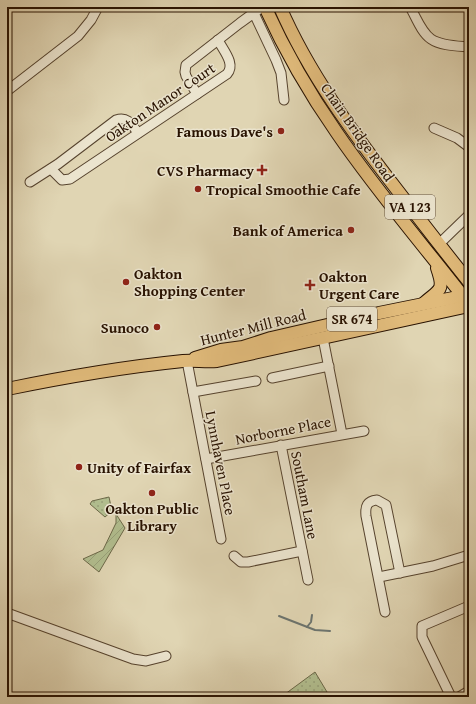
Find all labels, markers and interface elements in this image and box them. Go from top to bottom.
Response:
street label: Oakton Manor Court [101,57,220,147]
street label: Chain Bridge Road [316,79,400,185]
place label: Famous Dave's [176,121,273,142]
marker: Famous Dave's [276,126,286,136]
place label: CVS Pharmacy [157,160,254,181]
marker: CVS Pharmacy [257,165,267,175]
place label: Tropical Smoothie Cafe [206,179,361,200]
marker: Tropical Smoothie Cafe [193,184,203,194]
road number: VA 123 [385,195,435,219]
place label: Bank of America [233,220,343,241]
marker: Bank of America [346,225,356,235]
place label: Oakton Shopping Center [134,263,245,301]
place label: Oakton Urgent Care [319,266,399,304]
marker: Oakton Shopping Center [121,277,131,287]
marker: Oakton Urgent Care [304,279,316,291]
street label: Hunter Mill Road [198,304,308,350]
road number: SR 674 [327,307,377,331]
place label: Sunoco [101,317,149,338]
marker: Sunoco [152,322,162,332]
street label: Lynnhaven Place [201,409,241,517]
street label: Norborne Place [233,410,333,450]
street label: Southam Lane [286,449,324,541]
place label: Unity of Fairfax [87,457,191,478]
marker: Unity of Fairfax [74,462,84,472]
marker: Oakton Public Library [147,488,157,498]
place label: Oakton Public Library [105,498,199,536]

